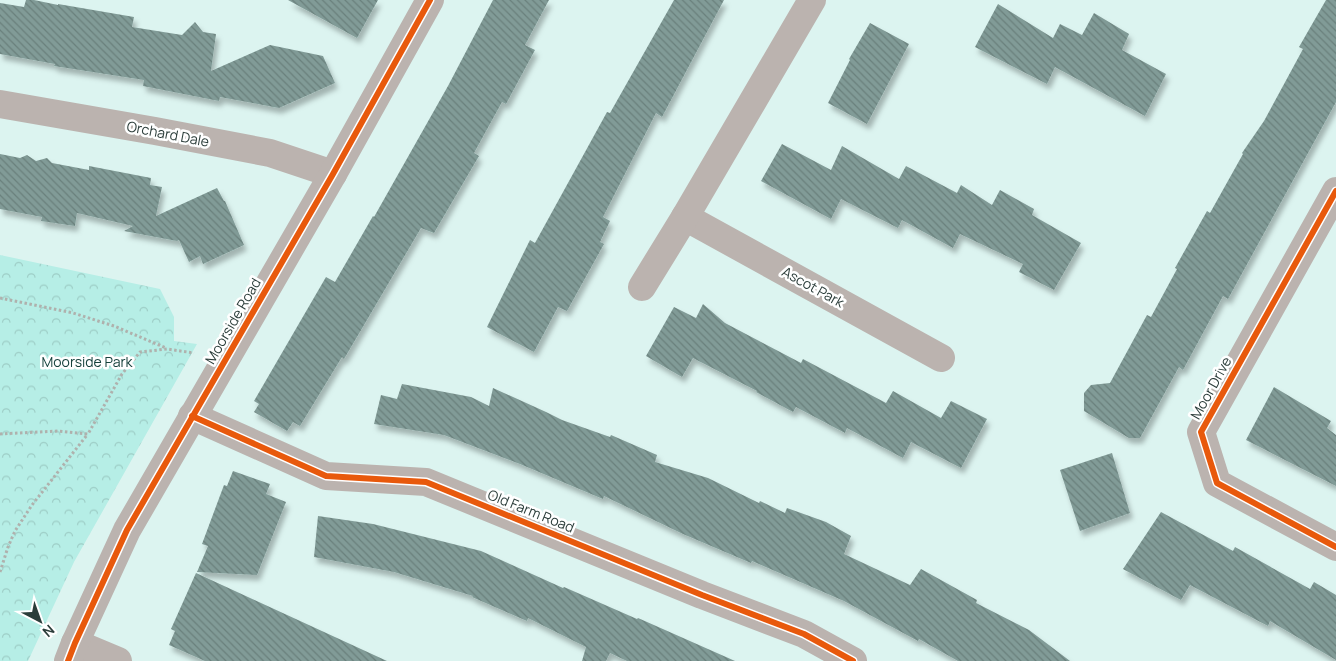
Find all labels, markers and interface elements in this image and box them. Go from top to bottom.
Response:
street label: Orchard Dale [125,116,211,151]
street label: Ascot Park [779,262,849,312]
street label: Moorside Road [200,274,265,367]
park label: Moorside Park [42,352,134,371]
street label: Moor Drive [1186,353,1236,423]
street label: Old Farm Road [485,485,577,537]
north arrow [15,596,65,646]
text: N [39,621,59,642]

